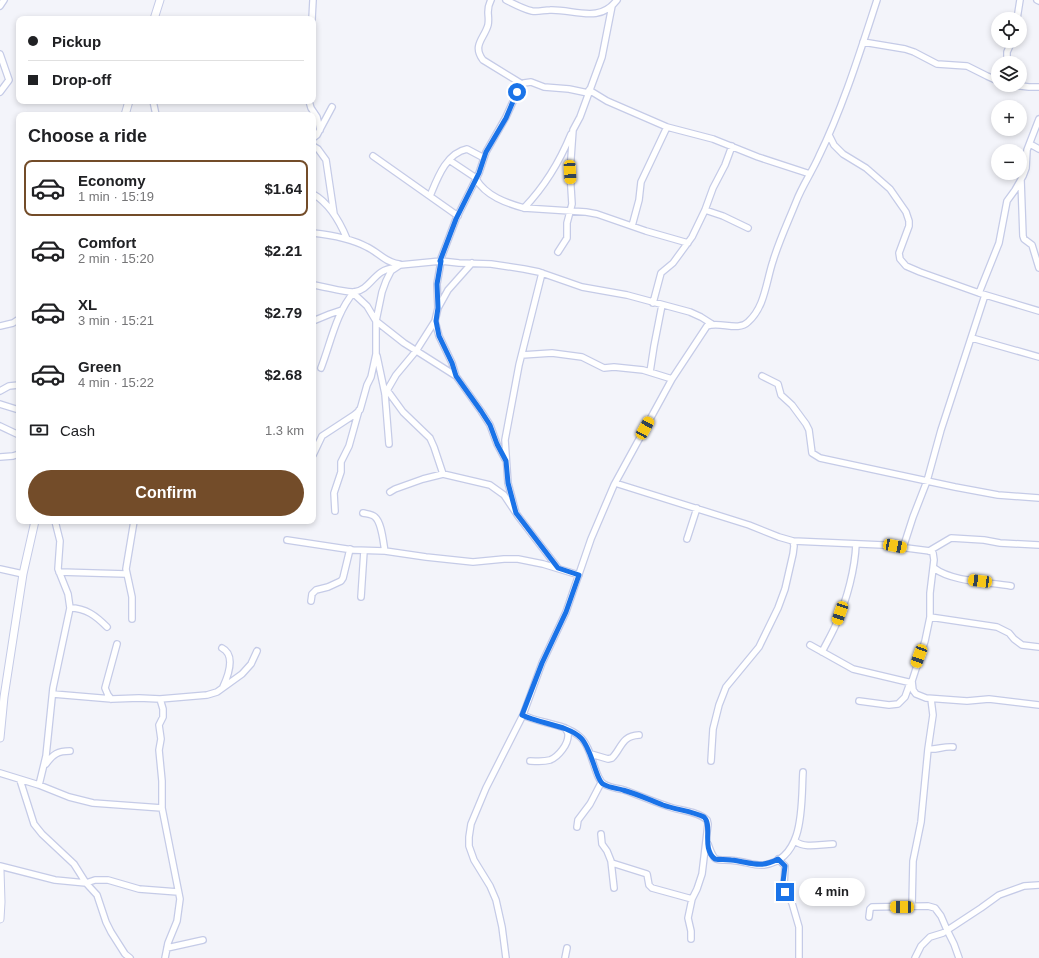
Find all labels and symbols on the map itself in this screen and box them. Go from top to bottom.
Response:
route start [508,83,526,101]
car [563,160,577,184]
car [634,415,656,441]
car [882,538,908,554]
car [967,574,993,588]
car [830,600,850,626]
car [909,643,929,669]
callout: 4 min [799,878,865,906]
route end [776,883,794,901]
car [890,901,914,913]

